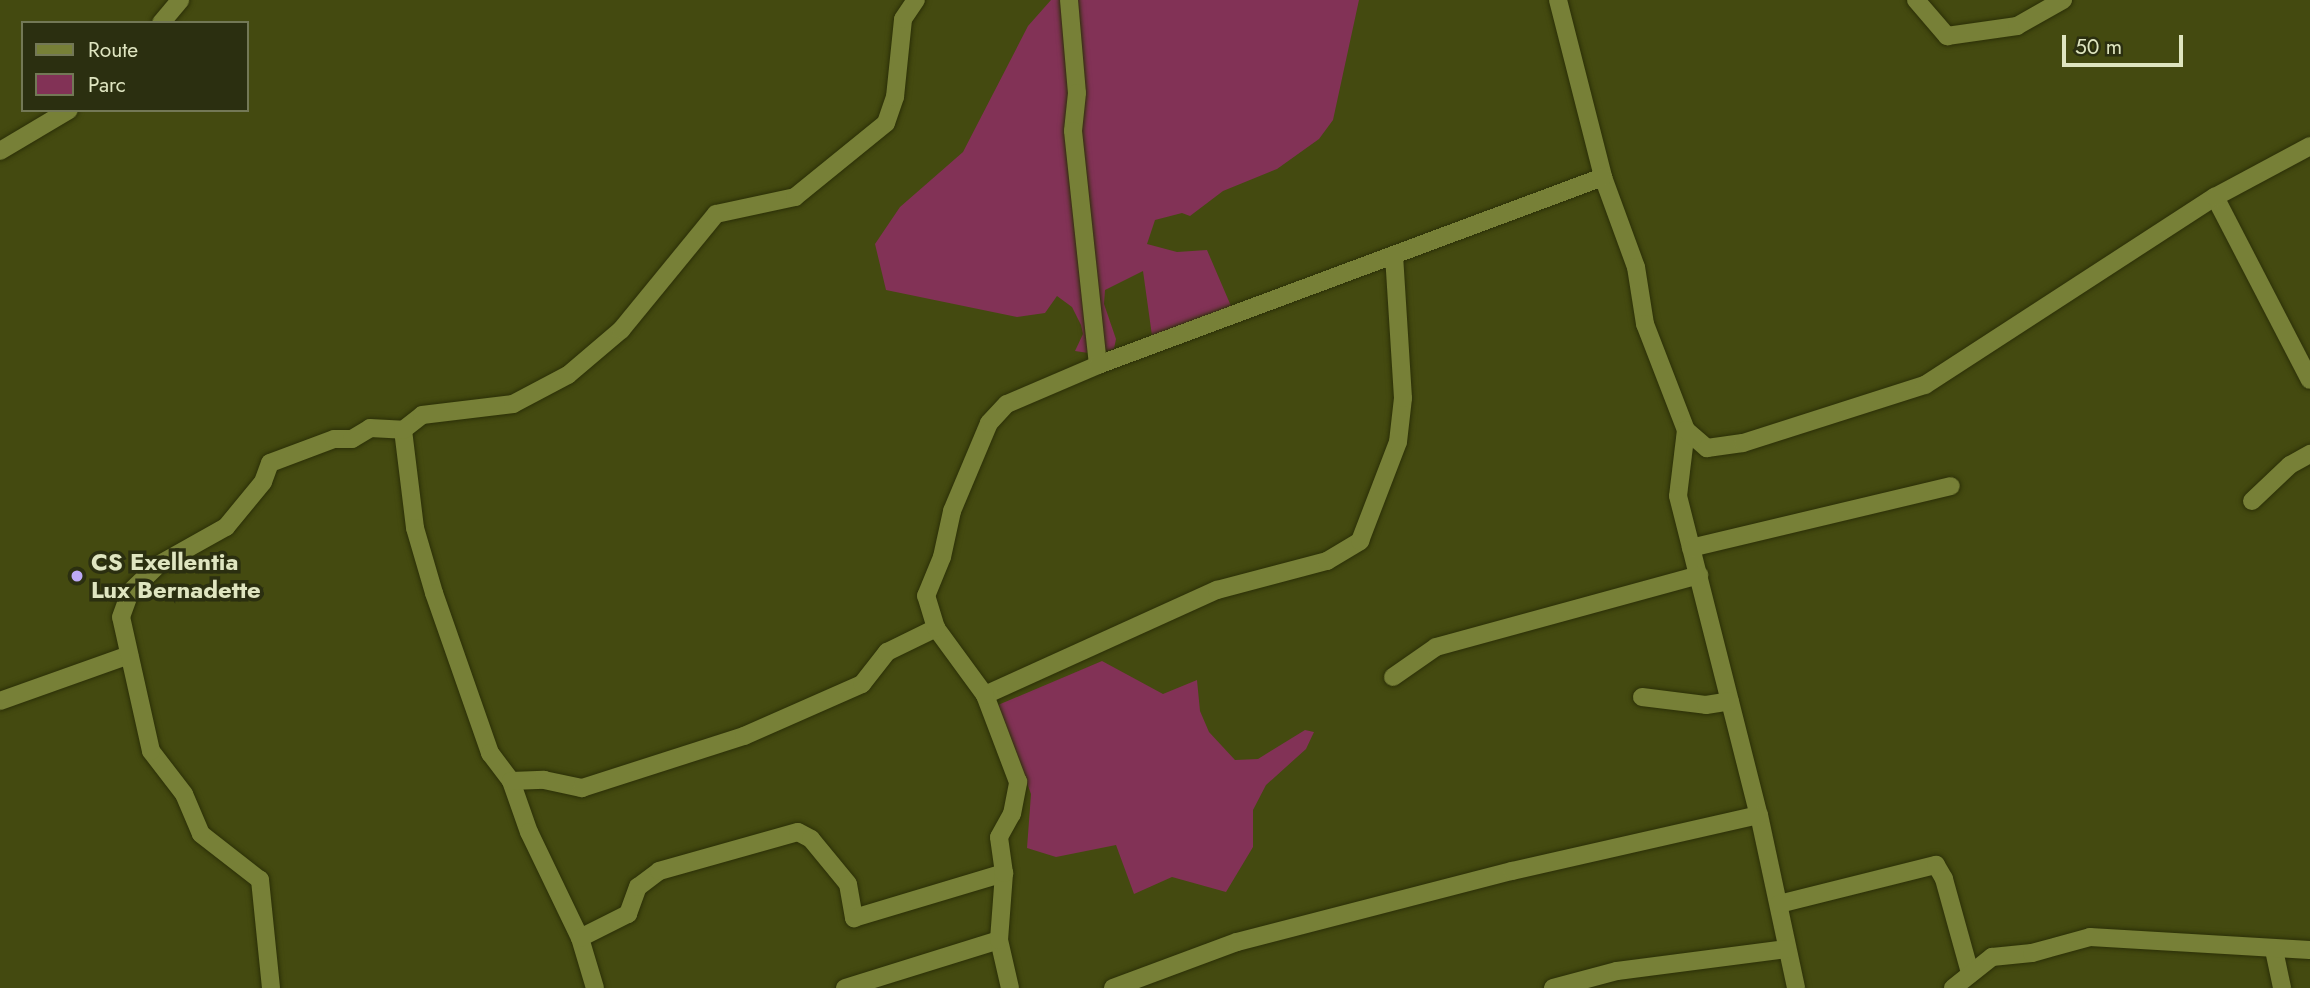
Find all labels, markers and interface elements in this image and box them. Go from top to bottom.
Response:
legend [21,21,248,112]
scale bar [2065,21,2186,65]
text: 50 m [2075,32,2122,62]
text: Route [88,35,138,65]
text: Parc [88,70,126,100]
place label: CS Exellentia Lux Bernadette [91,548,261,604]
marker: CS Exellentia Lux Bernadette [69,568,85,584]

